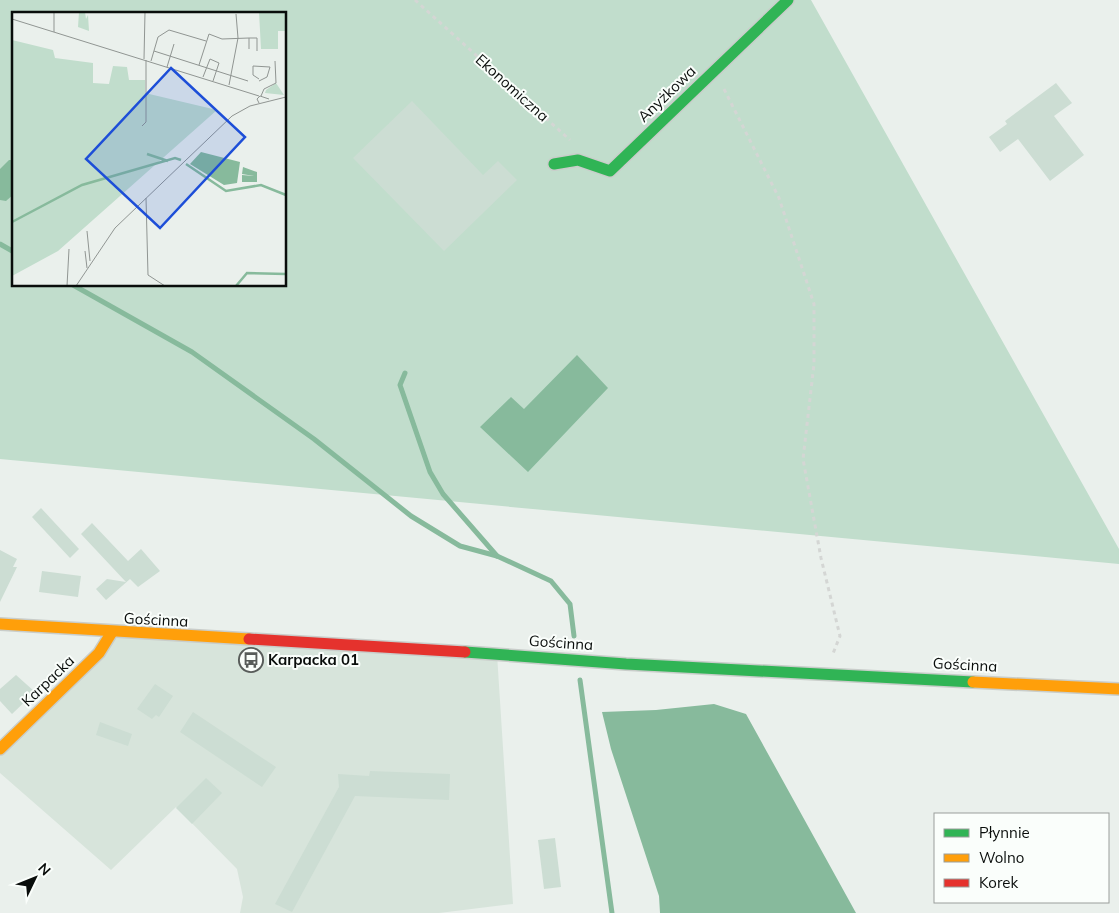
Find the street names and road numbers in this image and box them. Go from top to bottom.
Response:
street label: Ekonomiczna [472,50,553,125]
street label: Anyżkowa [634,61,700,126]
street label: Gościnna [123,608,189,631]
street label: Gościnna [528,631,594,654]
street label: Karpacka [17,651,78,710]
street label: Gościnna [932,653,998,676]

